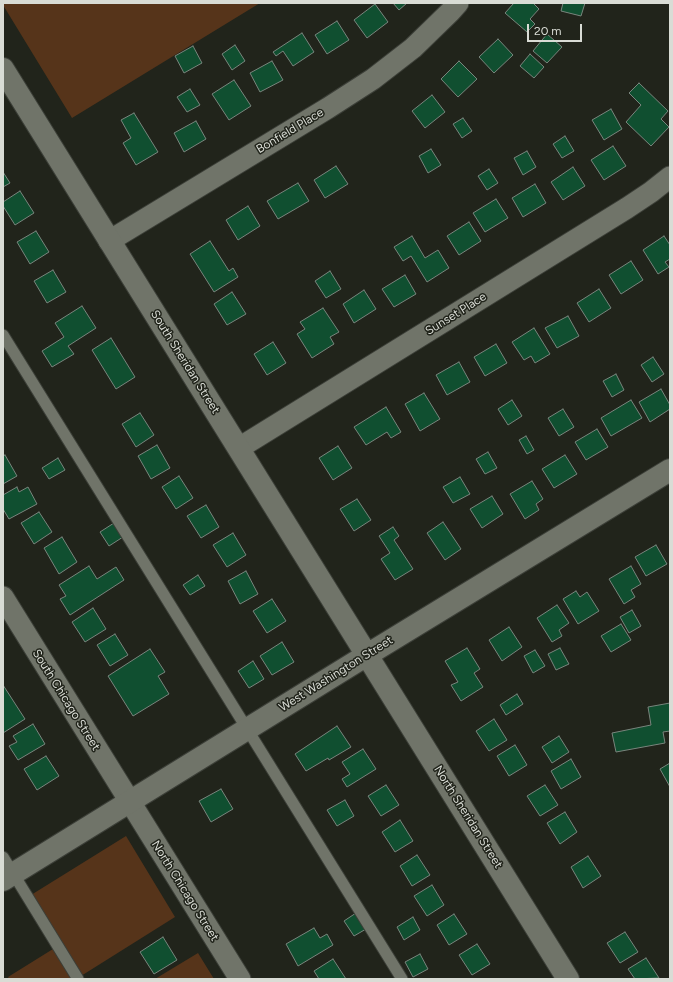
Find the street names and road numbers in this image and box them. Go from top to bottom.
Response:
street label: Bonfield Place [254,105,326,157]
street label: Sunset Place [423,290,489,338]
street label: South Sheridan Street [147,308,223,416]
street label: West Washington Street [276,633,396,715]
street label: South Chicago Street [29,647,103,753]
street label: North Sheridan Street [431,763,505,871]
street label: North Chicago Street [148,838,222,944]

